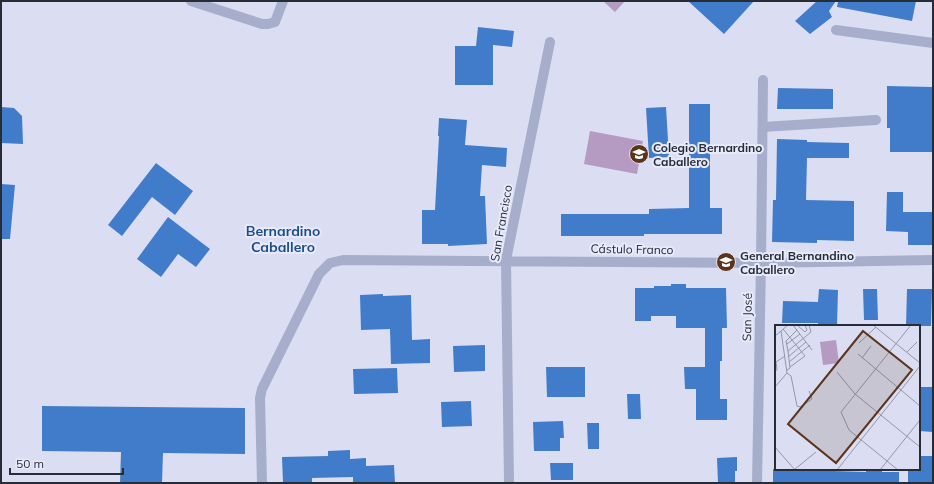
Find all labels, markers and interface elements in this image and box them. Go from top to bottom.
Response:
place label: Colegio Bernardino Caballero [653,140,762,169]
school or university icon: Colegio Bernardino Caballero [628,143,650,165]
street label: San Francisco [487,183,515,262]
district label: Bernardino Caballero [246,222,320,256]
street label: Cástulo Franco [590,241,674,257]
place label: General Bernandino Caballero [740,248,854,277]
school or university icon: General Bernandino Caballero [715,251,737,273]
street label: San José [739,293,755,341]
inset map [775,325,920,470]
scale bar [10,450,123,476]
text: 50 m [16,456,44,471]

